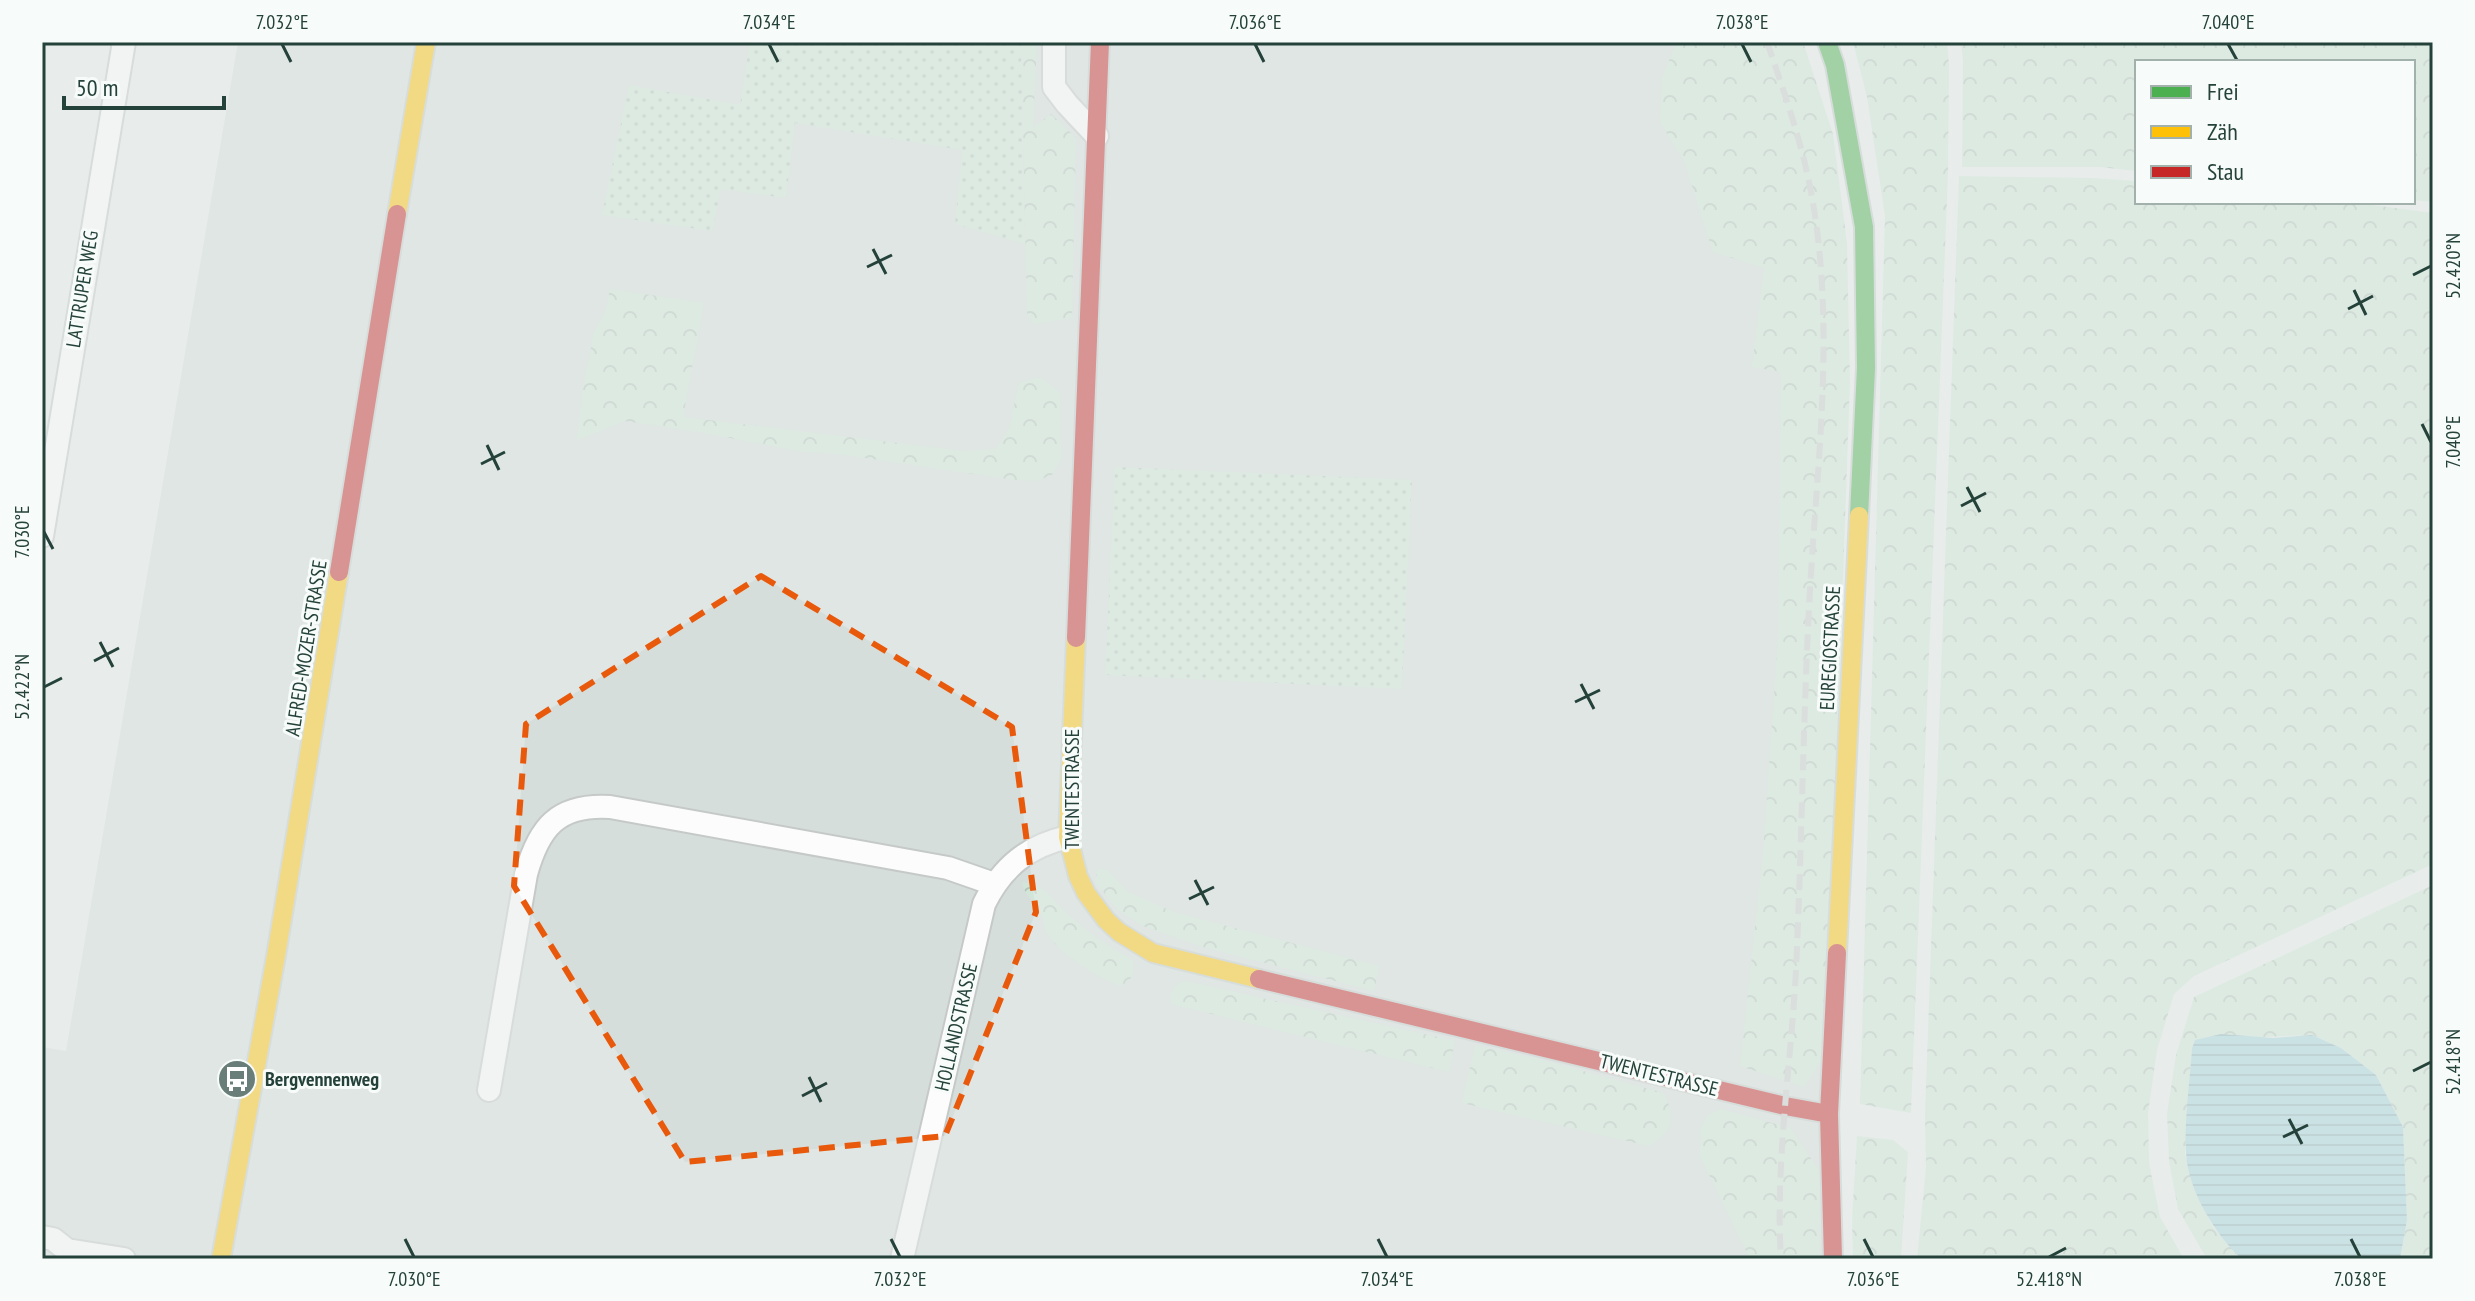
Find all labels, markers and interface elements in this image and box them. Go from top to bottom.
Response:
text: 7.032°E [255,9,309,35]
text: 7.034°E [742,9,796,35]
text: 7.036°E [1228,9,1282,35]
text: 7.038°E [1715,9,1769,35]
text: 7.040°E [2201,9,2255,35]
scale bar [64,60,224,110]
legend [2135,60,2415,204]
text: 50 m [76,72,118,103]
text: Frei [2207,76,2239,107]
text: Zäh [2207,116,2238,147]
text: Stau [2207,156,2244,187]
street label: LATTRUPER WEG [60,229,104,349]
text: 52.420°N [2440,233,2466,299]
text: 7.040°E [2440,415,2466,469]
text: 7.030°E [9,505,35,559]
street label: ALFRED-MOZER-STRASSE [279,558,333,738]
street label: EUREGIOSTRASSE [1814,585,1846,711]
text: 52.422°N [9,654,35,720]
street label: TWENTESTRASSE [1059,729,1085,849]
street label: HOLLANDSTRASSE [929,960,983,1094]
text: 52.418°N [2440,1029,2466,1095]
street label: TWENTESTRASSE [1597,1048,1721,1102]
bus stop icon: Bergvennenweg [216,1058,258,1100]
place label: Bergvennenweg [265,1066,379,1092]
text: 7.030°E [387,1266,441,1292]
text: 7.032°E [873,1266,927,1292]
text: 7.034°E [1360,1266,1414,1292]
text: 7.036°E [1846,1266,1900,1292]
text: 52.418°N [2016,1266,2082,1292]
text: 7.038°E [2333,1266,2387,1292]

